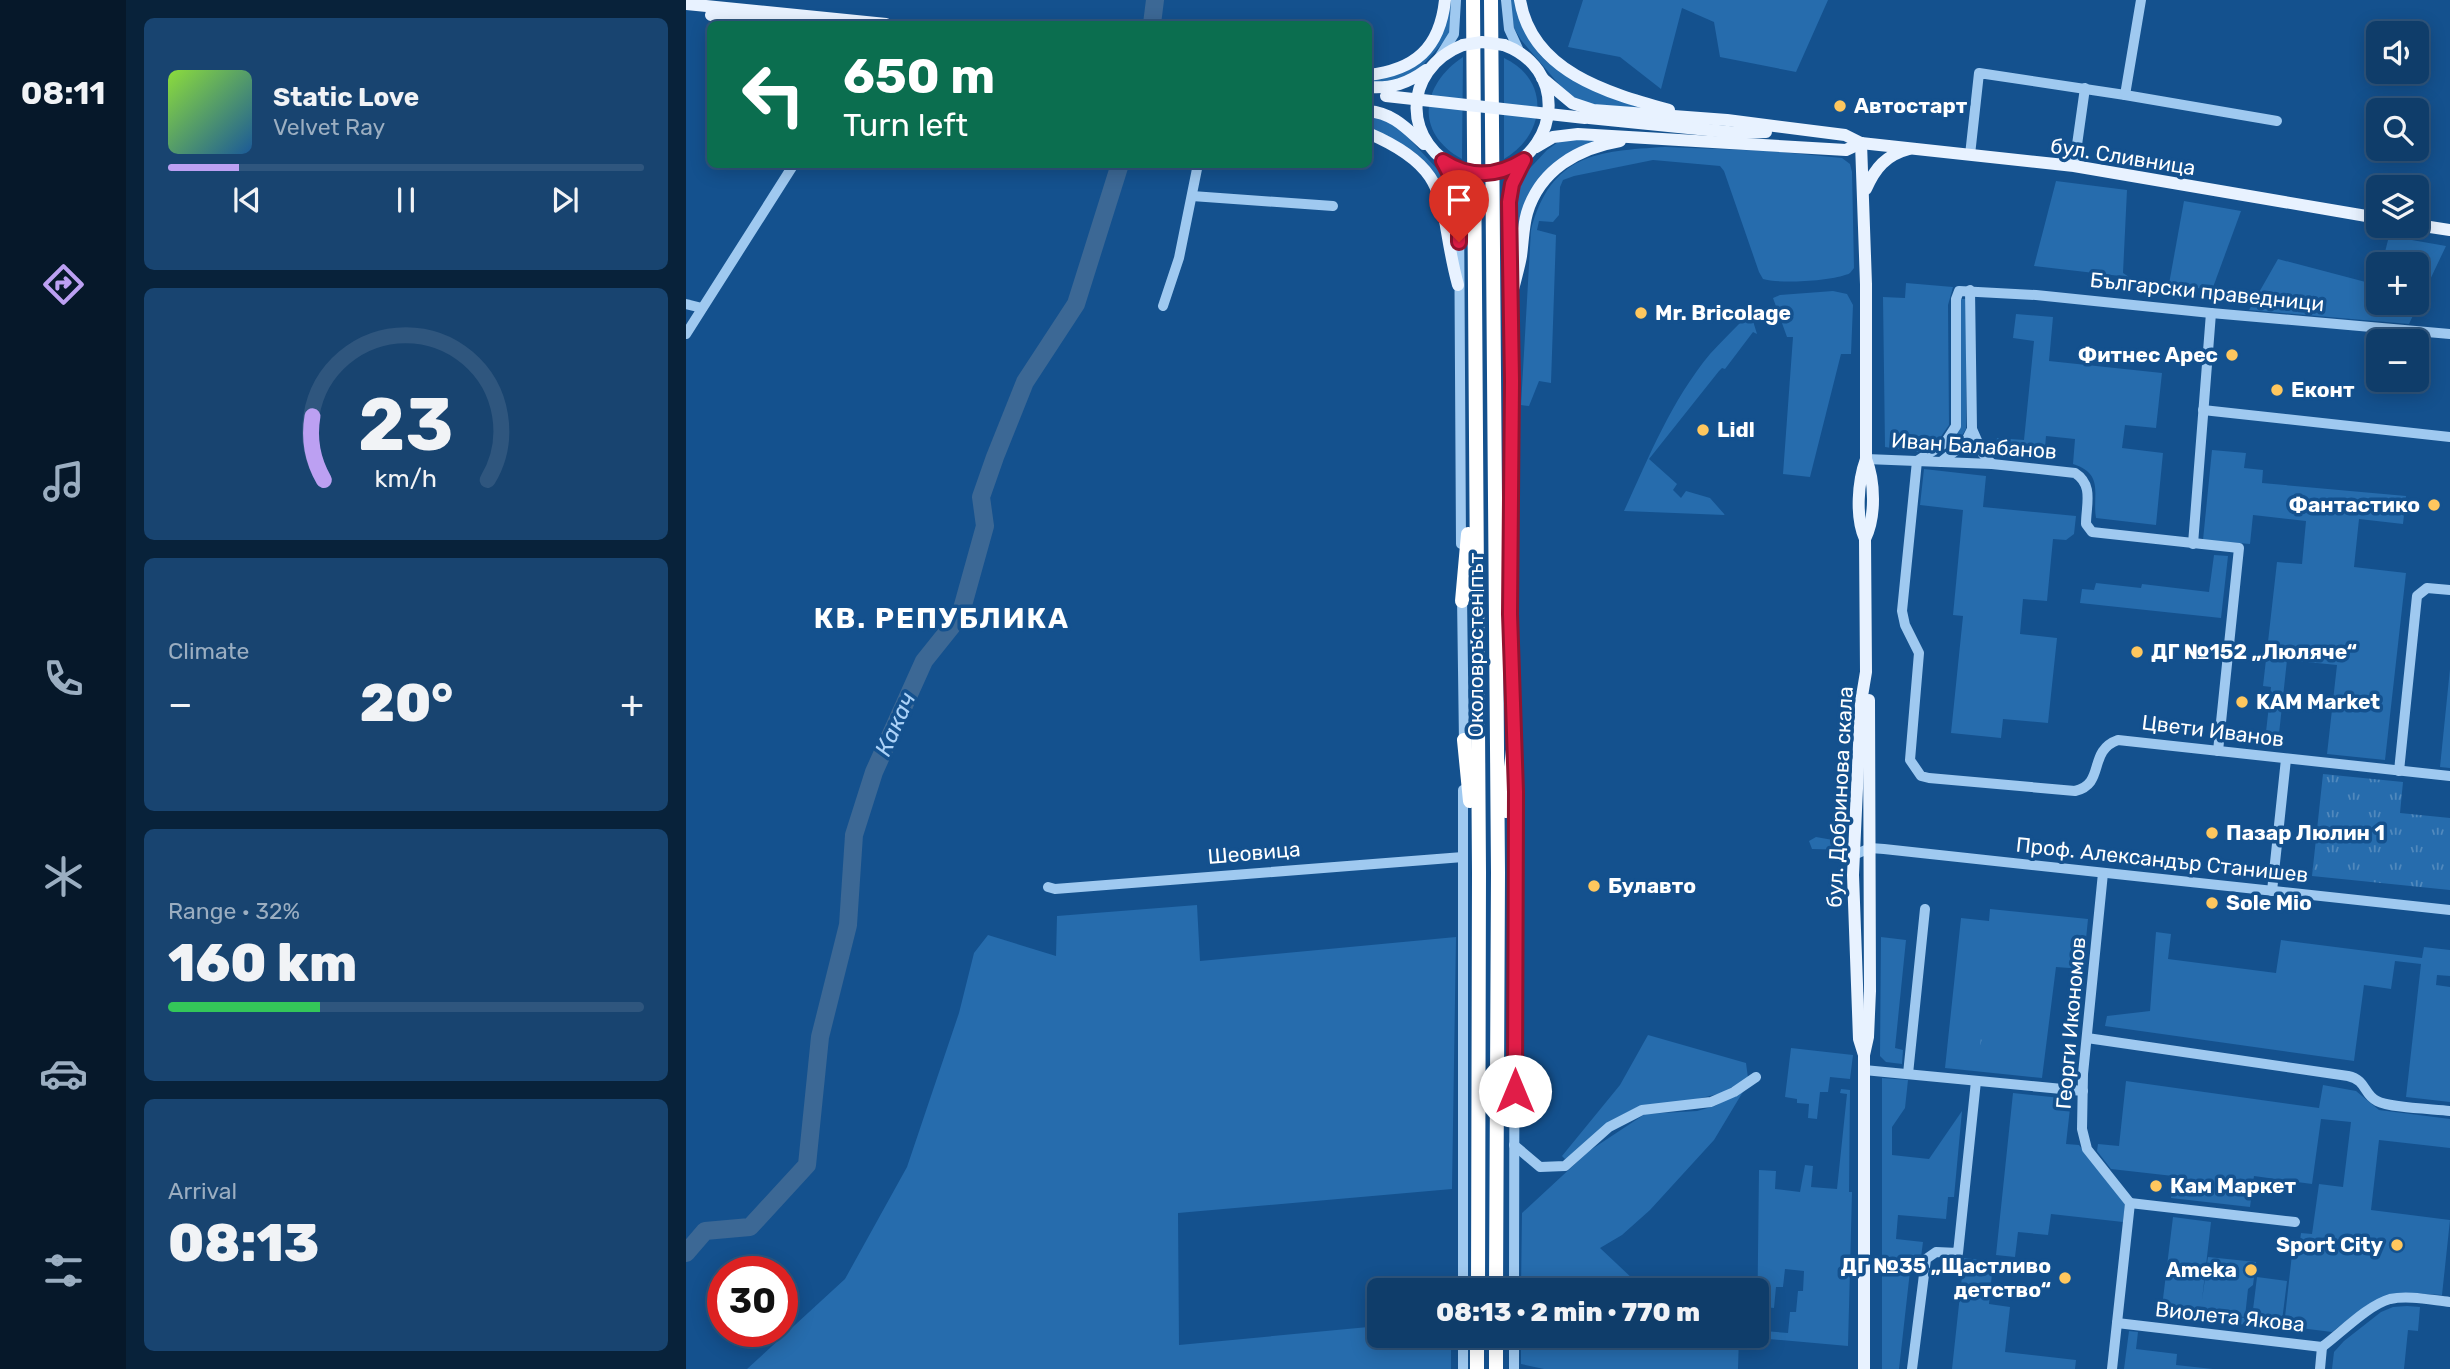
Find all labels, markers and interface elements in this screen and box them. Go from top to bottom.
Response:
map controls [2366,21,2429,392]
button: sound [2366,21,2429,84]
text: 650 m [843,47,995,105]
icon: left [728,49,819,140]
text: 08:11 [21,74,105,112]
text: Static Love [273,82,419,113]
place label: Автостарт [1854,93,1968,118]
marker: Автостарт [1832,98,1848,114]
button: search [2366,98,2429,161]
text: Turn left [843,106,968,144]
text: Velvet Ray [273,113,385,141]
street label: бул. Сливница [2049,133,2197,180]
pin [1429,170,1489,242]
button: layers [2366,175,2429,238]
icon: previous [228,181,266,219]
icon: pause [387,181,425,219]
icon: next [546,181,584,219]
icon: arrive [1440,181,1478,219]
button: + [2366,252,2429,315]
icon: directions [39,260,88,309]
street label: Български праведници [2089,267,2326,316]
place label: Mr. Bricolage [1655,300,1791,325]
marker: Mr. Bricolage [1633,305,1649,321]
button: − [2366,329,2429,392]
place label: Фитнес Арес [2078,342,2218,367]
marker: Фитнес Арес [2224,347,2240,363]
place label: Еконт [2291,377,2355,402]
marker: Еконт [2269,382,2285,398]
text: 23 [358,383,454,469]
place label: Lidl [1717,417,1755,442]
marker: Lidl [1695,422,1711,438]
street label: Иван Балабанов [1890,427,2058,464]
icon: music [39,457,88,506]
text: km/h [375,464,437,493]
place label: Фантастико [2288,492,2420,517]
marker: Фантастико [2426,497,2442,513]
street label: Околовръстен път [1463,552,1488,737]
district label: КВ. РЕПУБЛИКА [814,602,1070,635]
text: Climate [168,637,249,665]
place label: ДГ №152 „Люляче“ [2151,639,2357,664]
marker: ДГ №152 „Люляче“ [2129,644,2145,660]
icon: phone [39,654,88,703]
text: 20° [360,672,453,734]
text: − [168,681,193,727]
text: + [620,681,644,727]
street label: бул. Добринова скала [1821,686,1858,908]
water label: Какач [869,688,921,760]
place label: KAM Market [2256,689,2380,714]
marker: KAM Market [2234,694,2250,710]
street label: Цвети Иванов [2140,709,2286,752]
place label: Пазар Люлин 1 [2226,820,2385,845]
marker: Пазар Люлин 1 [2204,825,2220,841]
street label: Проф. Александър Станишев [2015,832,2309,887]
street label: Шеовица [1207,836,1301,869]
icon: climate [39,852,88,901]
place label: Булавто [1608,873,1696,898]
marker: Булавто [1586,878,1602,894]
place label: Sole Mio [2226,890,2312,915]
marker: Sole Mio [2204,895,2220,911]
text: Range · 32% [168,897,300,925]
text: 160 km [168,932,357,994]
street label: Георги Икономов [2051,936,2090,1110]
icon: car [39,1049,88,1098]
position arrow [1478,1054,1552,1128]
place label: Кам Маркет [2170,1173,2297,1198]
text: Arrival [168,1177,237,1205]
marker: Кам Маркет [2148,1178,2164,1194]
text: 08:13 [168,1212,319,1274]
place label: Sport City [2276,1232,2383,1257]
marker: Sport City [2389,1237,2405,1253]
icon: filters [39,1246,88,1295]
place label: ДГ №35 „Щастливо детство“ [1841,1253,2051,1302]
speed limit sign: 30 [707,1256,798,1347]
place label: Ameka [2166,1257,2237,1282]
marker: Ameka [2243,1262,2259,1278]
marker: ДГ №35 „Щастливо детство“ [2057,1270,2073,1286]
street label: Виолета Якова [2154,1296,2306,1337]
text: 08:13 · 2 min · 770 m [1436,1297,1700,1328]

